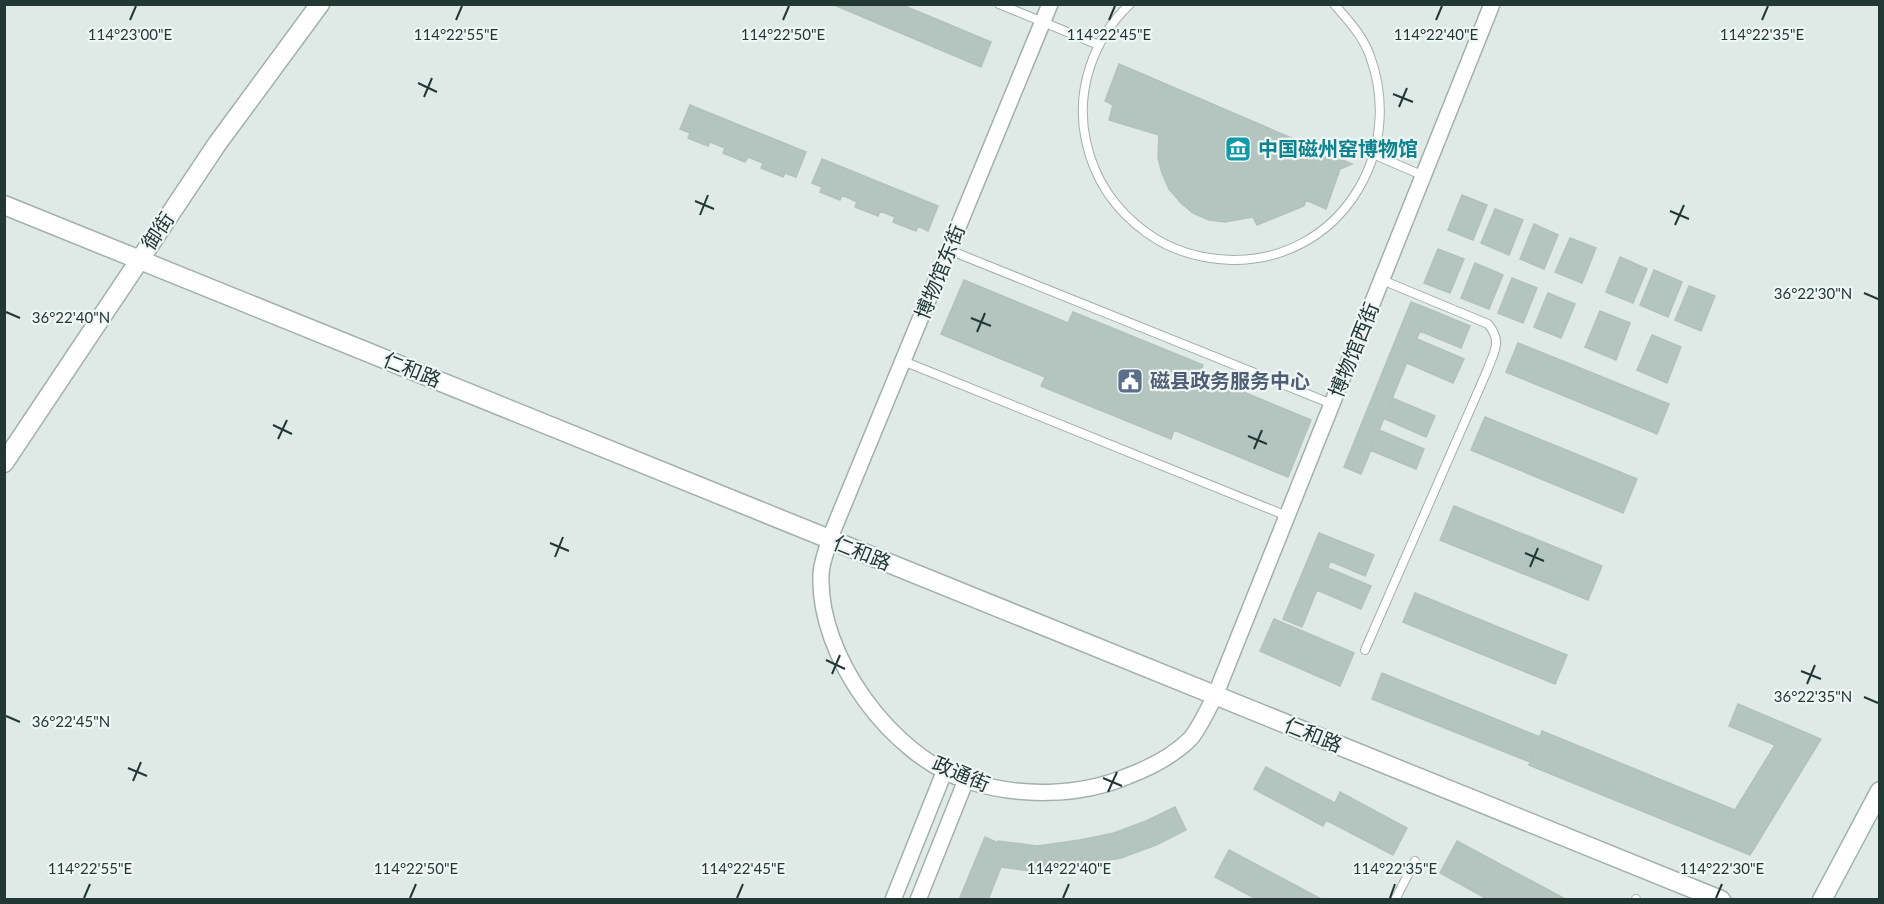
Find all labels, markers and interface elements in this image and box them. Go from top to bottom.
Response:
text: 114°23'00"E [88,25,172,43]
text: 114°22'55"E [414,25,498,43]
text: 114°22'50"E [741,25,825,43]
text: 114°22'45"E [1067,25,1151,43]
text: 114°22'40"E [1394,25,1478,43]
text: 114°22'35"E [1720,25,1804,43]
museum icon: 中国磁州窑博物馆 [1223,134,1253,164]
place label: 中国磁州窑博物馆 [1258,136,1418,160]
street label: 御街 [136,207,178,254]
street label: 博物馆东街 [909,221,969,322]
text: 36°22'30"N [1774,284,1852,302]
street label: 博物馆西街 [1323,299,1383,400]
text: 36°22'40"N [32,308,110,326]
street label: 仁和路 [380,347,445,391]
public building icon: 磁县政务服务中心 [1115,366,1145,396]
place label: 磁县政务服务中心 [1150,368,1310,392]
street label: 仁和路 [830,530,895,574]
text: 36°22'35"N [1774,687,1852,705]
text: 36°22'45"N [32,712,110,730]
street label: 仁和路 [1281,712,1346,756]
street label: 政通街 [929,750,994,796]
text: 114°22'55"E [48,859,132,877]
text: 114°22'50"E [374,859,458,877]
text: 114°22'45"E [701,859,785,877]
text: 114°22'40"E [1027,859,1111,877]
text: 114°22'35"E [1353,859,1437,877]
text: 114°22'30"E [1680,859,1764,877]

